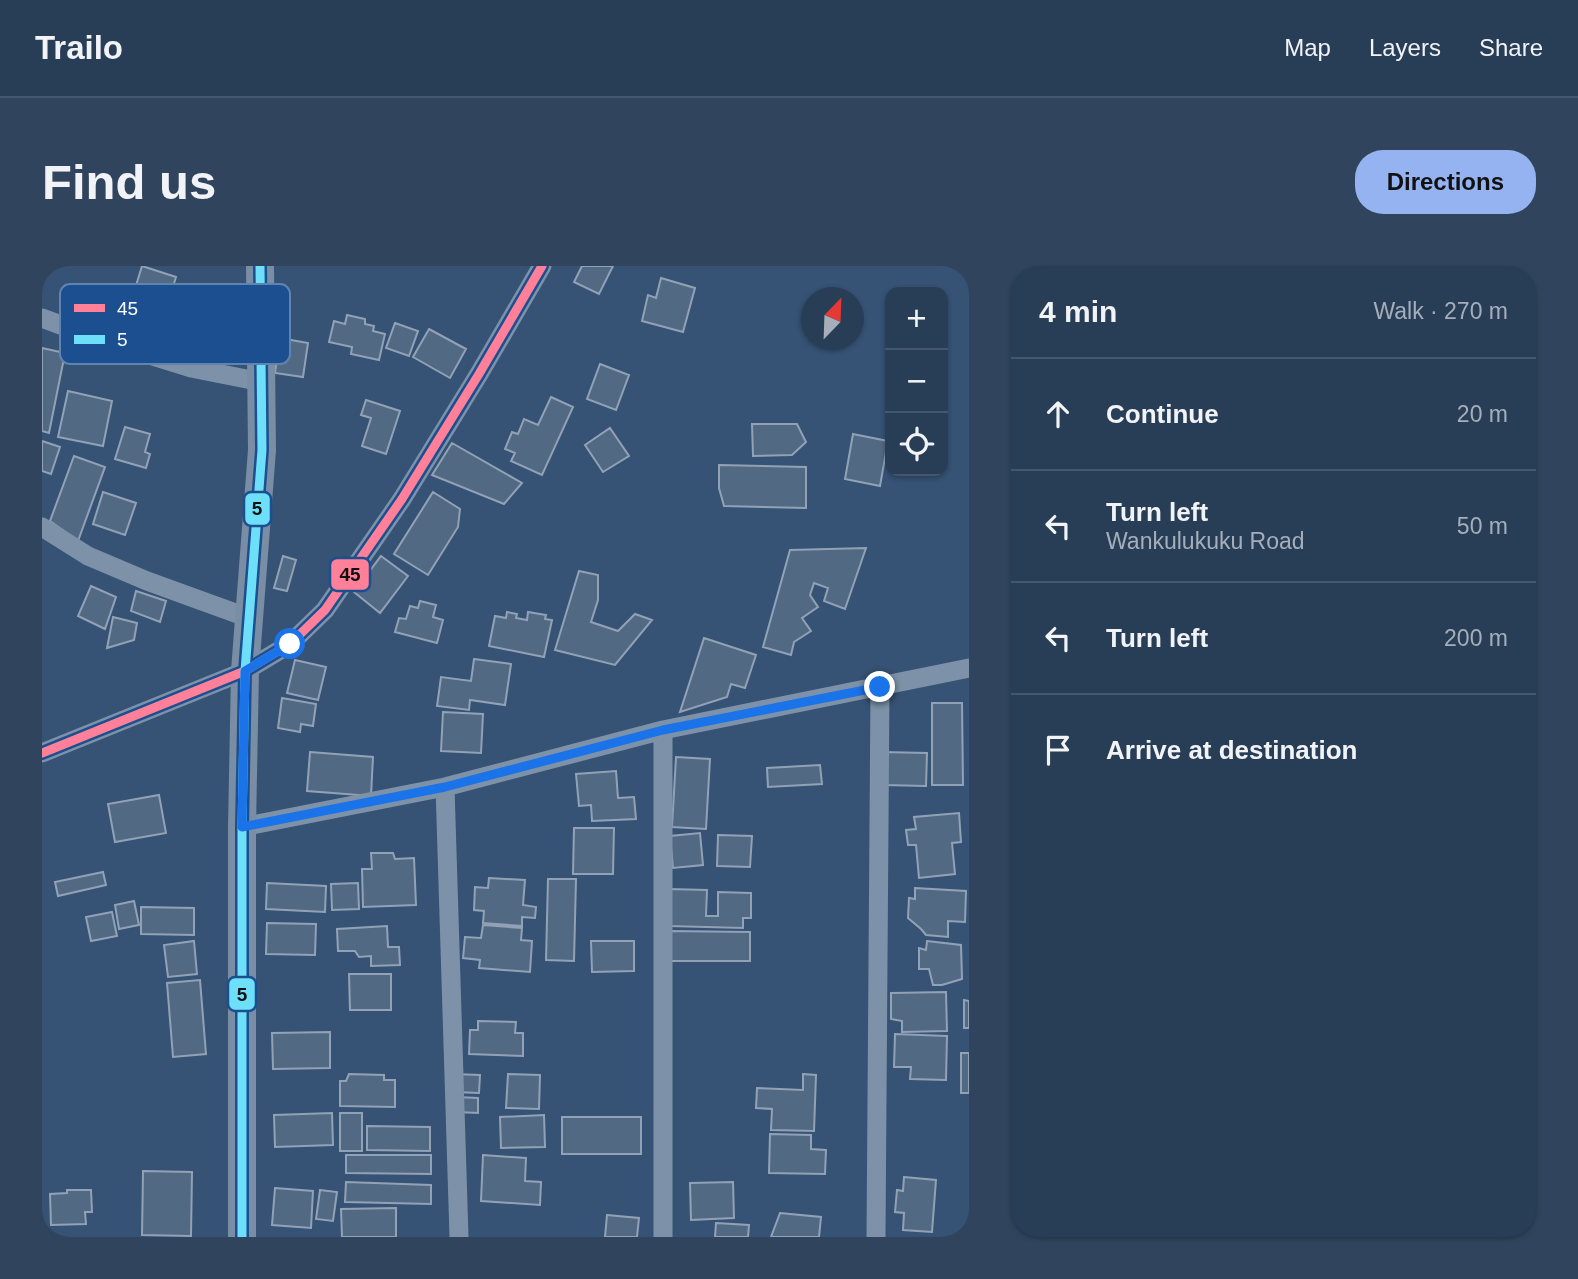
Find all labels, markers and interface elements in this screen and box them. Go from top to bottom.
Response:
text: Trailo [35,29,123,66]
text: Map [1284,34,1331,61]
text: Layers [1369,34,1441,61]
text: Share [1479,34,1543,61]
button: Directions [1355,150,1536,214]
text: Find us [42,155,216,209]
legend [60,284,290,364]
north arrow [801,287,864,350]
map controls [885,287,948,476]
button: + [885,287,948,350]
text: 4 min [1039,295,1117,328]
text: 45 [117,298,138,319]
text: Walk · 270 m [1373,298,1508,324]
text: 5 [117,329,128,350]
button: − [885,350,948,413]
icon: ahead [1039,395,1077,433]
text: Continue [1106,399,1219,429]
text: 20 m [1457,401,1508,427]
button: locate [885,413,948,476]
line badge: 5 [244,492,271,526]
text: Turn left [1106,497,1208,527]
text: 5 [252,498,263,519]
icon: left [1039,507,1077,545]
text: 50 m [1457,513,1508,539]
text: Wankulukuku Road [1106,528,1305,554]
line badge: 45 [330,558,370,591]
text: 45 [339,564,361,585]
icon: left [1039,619,1077,657]
text: Turn left [1106,623,1208,653]
text: 200 m [1444,625,1508,651]
route start [274,628,305,659]
route end [864,671,895,702]
icon: arrive [1039,731,1077,769]
text: Arrive at destination [1106,735,1357,765]
line badge: 5 [228,977,256,1011]
text: 5 [237,984,248,1005]

